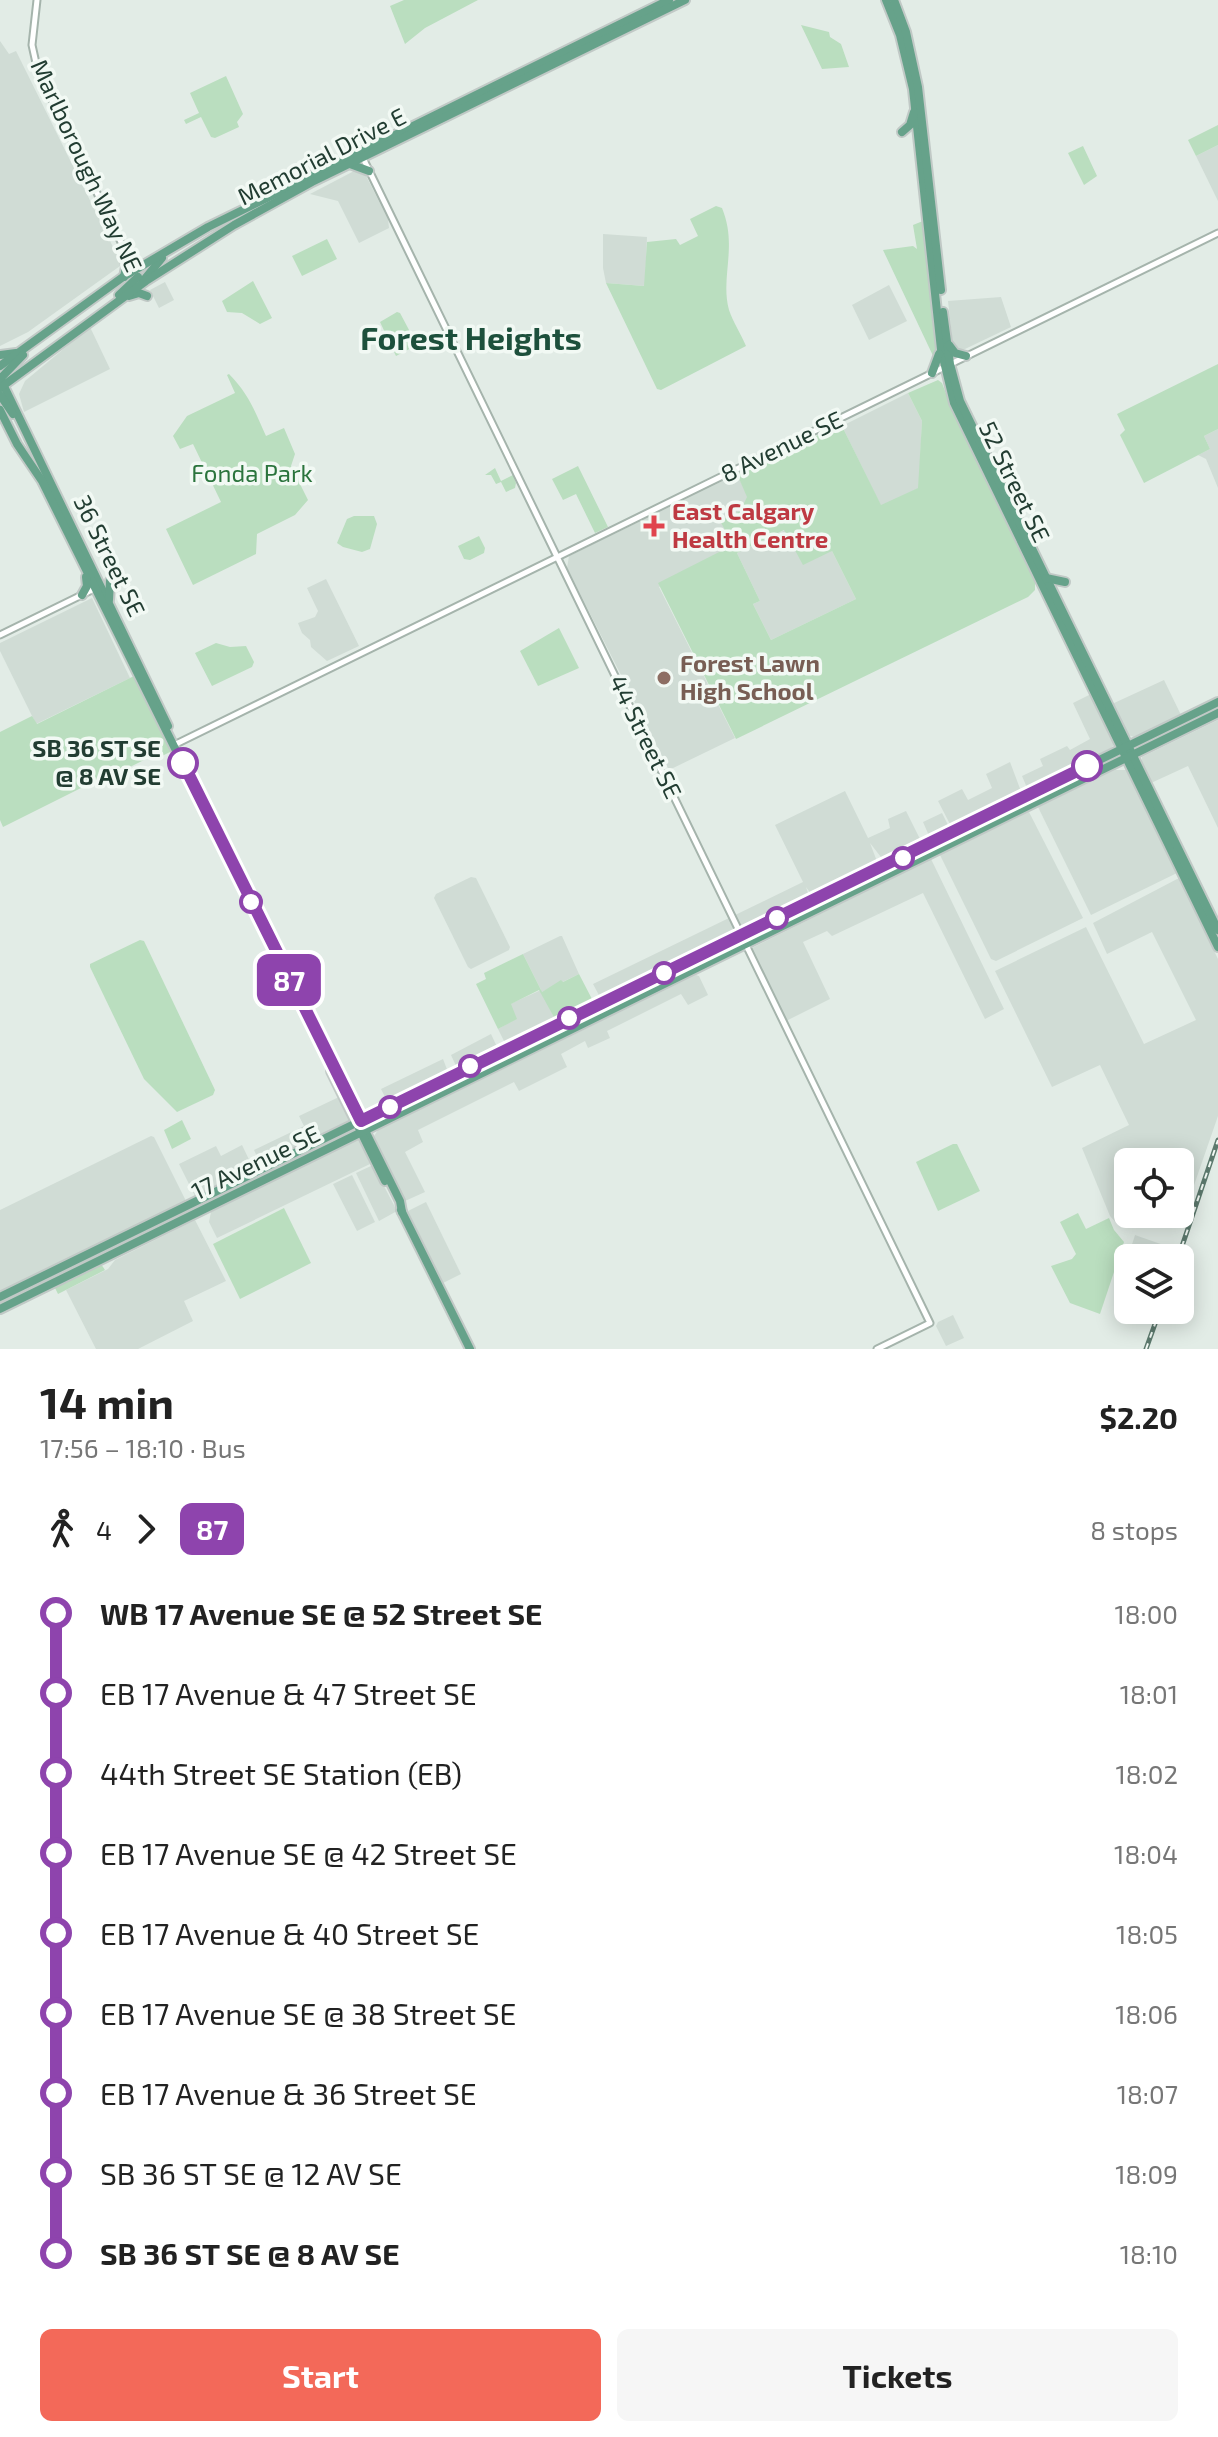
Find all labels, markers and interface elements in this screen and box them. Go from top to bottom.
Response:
street label: Marlborough Way NE [25,55,149,276]
street label: Memorial Drive E [232,101,410,211]
district label: Forest Heights [360,318,582,356]
street label: 8 Avenue SE [716,404,847,488]
street label: 52 Street SE [974,416,1057,546]
park label: Fonda Park [191,458,313,487]
street label: 36 Street SE [69,490,152,621]
place label: East Calgary Health Centre [672,496,828,553]
marker: East Calgary Health Centre [643,515,665,537]
place label: Forest Lawn High School [680,648,820,705]
marker: Forest Lawn High School [655,669,673,687]
street label: 44 Street SE [604,670,689,803]
place label: SB 36 ST SE @ 8 AV SE [32,733,161,790]
marker: SB 36 ST SE @ 8 AV SE [168,748,198,778]
unlabelled marker [1072,751,1102,781]
unlabelled marker [892,847,914,869]
unlabelled marker [240,891,262,913]
unlabelled marker [766,907,788,929]
line badge: 87 [253,954,325,1006]
unlabelled marker [653,962,675,984]
text: 87 [273,963,305,997]
unlabelled marker [558,1007,580,1029]
unlabelled marker [459,1055,481,1077]
unlabelled marker [379,1096,401,1118]
street label: 17 Avenue SE [186,1118,324,1205]
map controls [1114,1148,1194,1324]
button: locate [1114,1148,1194,1228]
button: layers [1114,1244,1194,1324]
text: 14 min [40,1375,174,1428]
text: $2.20 [1099,1399,1178,1435]
text: 17:56 – 18:10 · Bus [40,1432,246,1463]
icon: walk [40,1507,84,1551]
icon: forward [124,1507,168,1551]
text: 87 [196,1512,228,1546]
text: 4 [96,1514,112,1545]
text: 8 stops [1090,1514,1178,1545]
text: WB 17 Avenue SE @ 52 Street SE [100,1595,542,1631]
text: 18:00 [1114,1598,1178,1629]
text: EB 17 Avenue & 47 Street SE [100,1675,477,1711]
text: 18:01 [1120,1678,1178,1709]
text: 44th Street SE Station (EB) [100,1755,462,1791]
text: 18:02 [1115,1758,1178,1789]
text: EB 17 Avenue SE @ 42 Street SE [100,1835,517,1871]
text: 18:04 [1114,1838,1178,1869]
text: EB 17 Avenue & 40 Street SE [100,1915,479,1951]
text: 18:05 [1116,1918,1178,1949]
text: EB 17 Avenue SE @ 38 Street SE [100,1995,516,2031]
text: 18:06 [1115,1998,1178,2029]
text: EB 17 Avenue & 36 Street SE [100,2075,477,2111]
text: 18:07 [1117,2078,1178,2109]
text: SB 36 ST SE @ 12 AV SE [100,2155,402,2191]
text: 18:09 [1115,2158,1178,2189]
text: SB 36 ST SE @ 8 AV SE [100,2235,399,2271]
text: 18:10 [1120,2238,1178,2269]
button: Start [40,2329,601,2421]
button: Tickets [617,2329,1178,2421]

